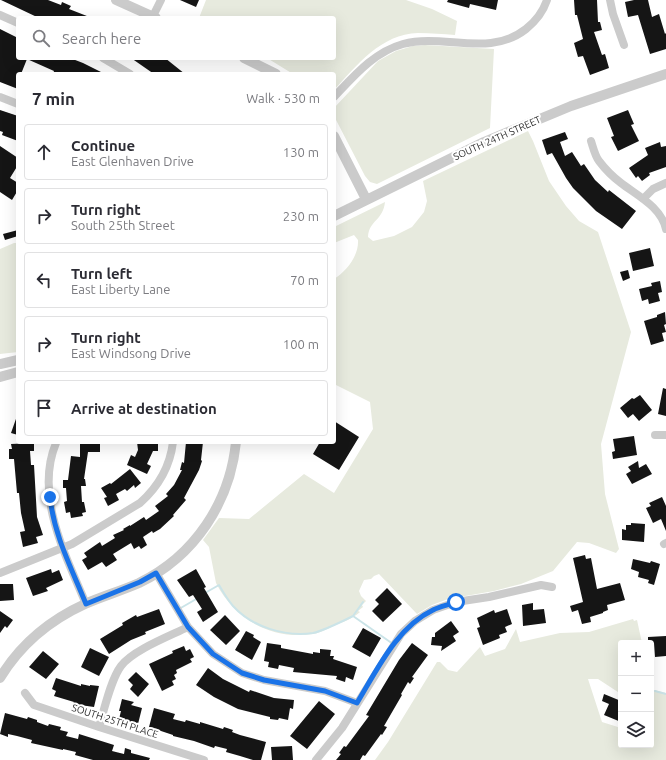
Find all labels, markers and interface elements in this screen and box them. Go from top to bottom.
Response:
search box [16,16,336,60]
icon: search [30,27,52,49]
text: Search here [62,30,141,47]
text: 7 min [32,89,75,108]
text: Walk · 530 m [246,91,320,105]
street label: SOUTH 24TH STREET [452,114,543,162]
text: Continue [71,137,135,154]
icon: ahead [33,141,55,163]
text: 130 m [283,145,319,159]
text: East Glenhaven Drive [71,154,194,168]
text: Turn right [71,201,141,218]
icon: right [33,205,55,227]
text: 230 m [283,209,319,223]
text: South 25th Street [71,218,175,232]
text: Turn left [71,265,132,282]
icon: left [33,269,55,291]
text: 70 m [290,273,319,287]
text: East Liberty Lane [71,282,170,296]
text: Turn right [71,329,141,346]
icon: right [33,333,55,355]
text: 100 m [283,337,319,351]
text: East Windsong Drive [71,346,191,360]
icon: arrive [33,397,55,419]
text: Arrive at destination [71,400,217,417]
route end [41,488,59,506]
route start [447,593,465,611]
map controls [618,640,654,748]
button: + [618,640,654,676]
button: − [618,676,654,712]
street label: SOUTH 25TH PLACE [70,702,160,740]
button: layers [618,712,654,748]

